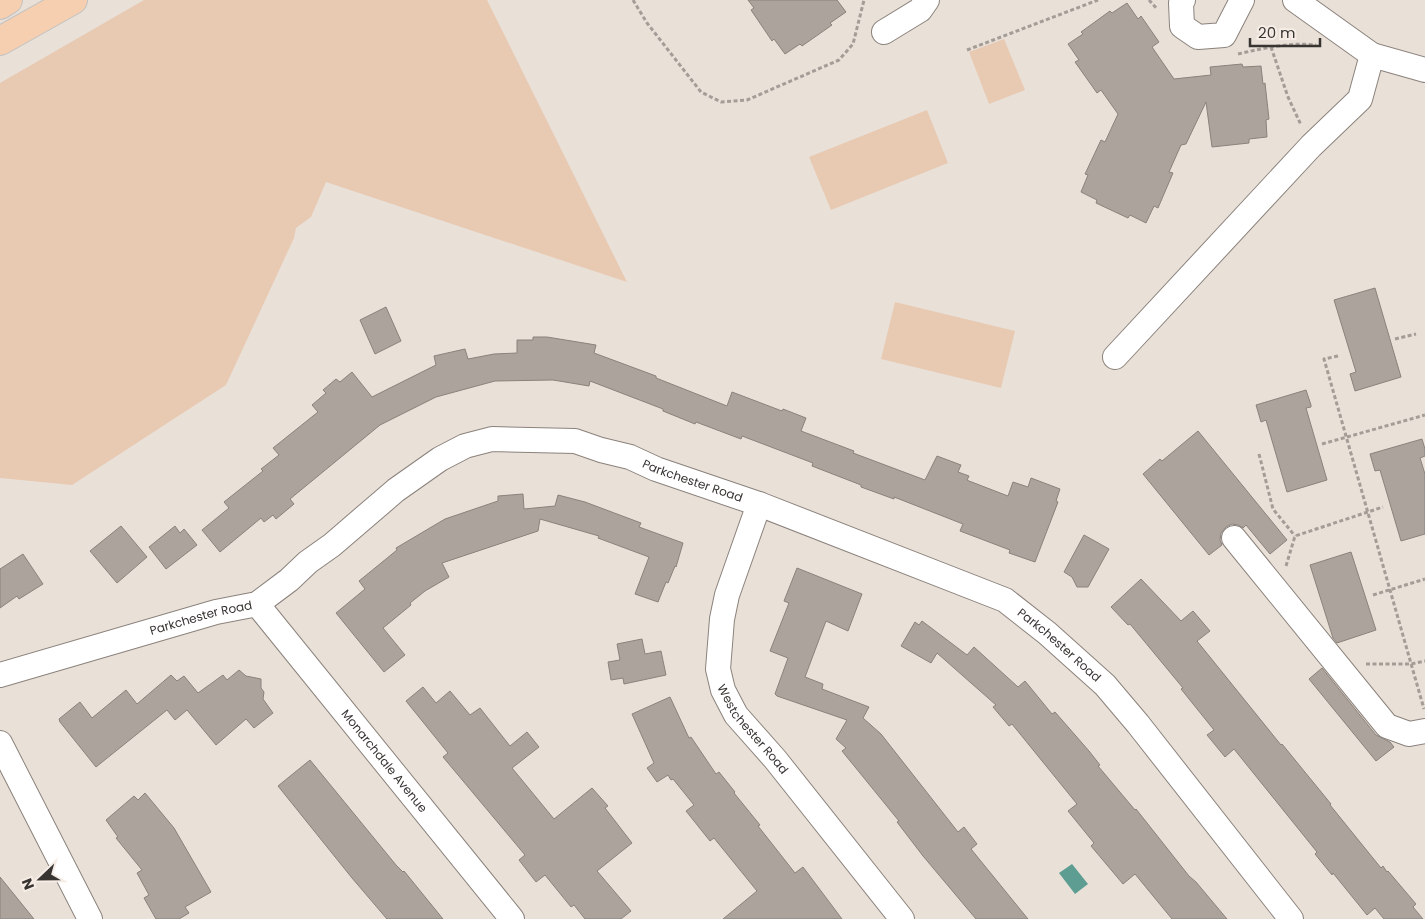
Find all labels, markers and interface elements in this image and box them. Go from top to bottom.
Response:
scale bar [1250,15,1320,47]
text: 20 m [1258,22,1296,43]
street label: Parkchester Road [640,455,745,506]
street label: Parkchester Road [148,596,253,639]
street label: Parkchester Road [1014,604,1105,685]
street label: Westchester Road [713,681,793,777]
street label: Monarchdale Avenue [338,705,431,816]
north arrow [15,854,65,904]
text: N [17,875,39,892]

